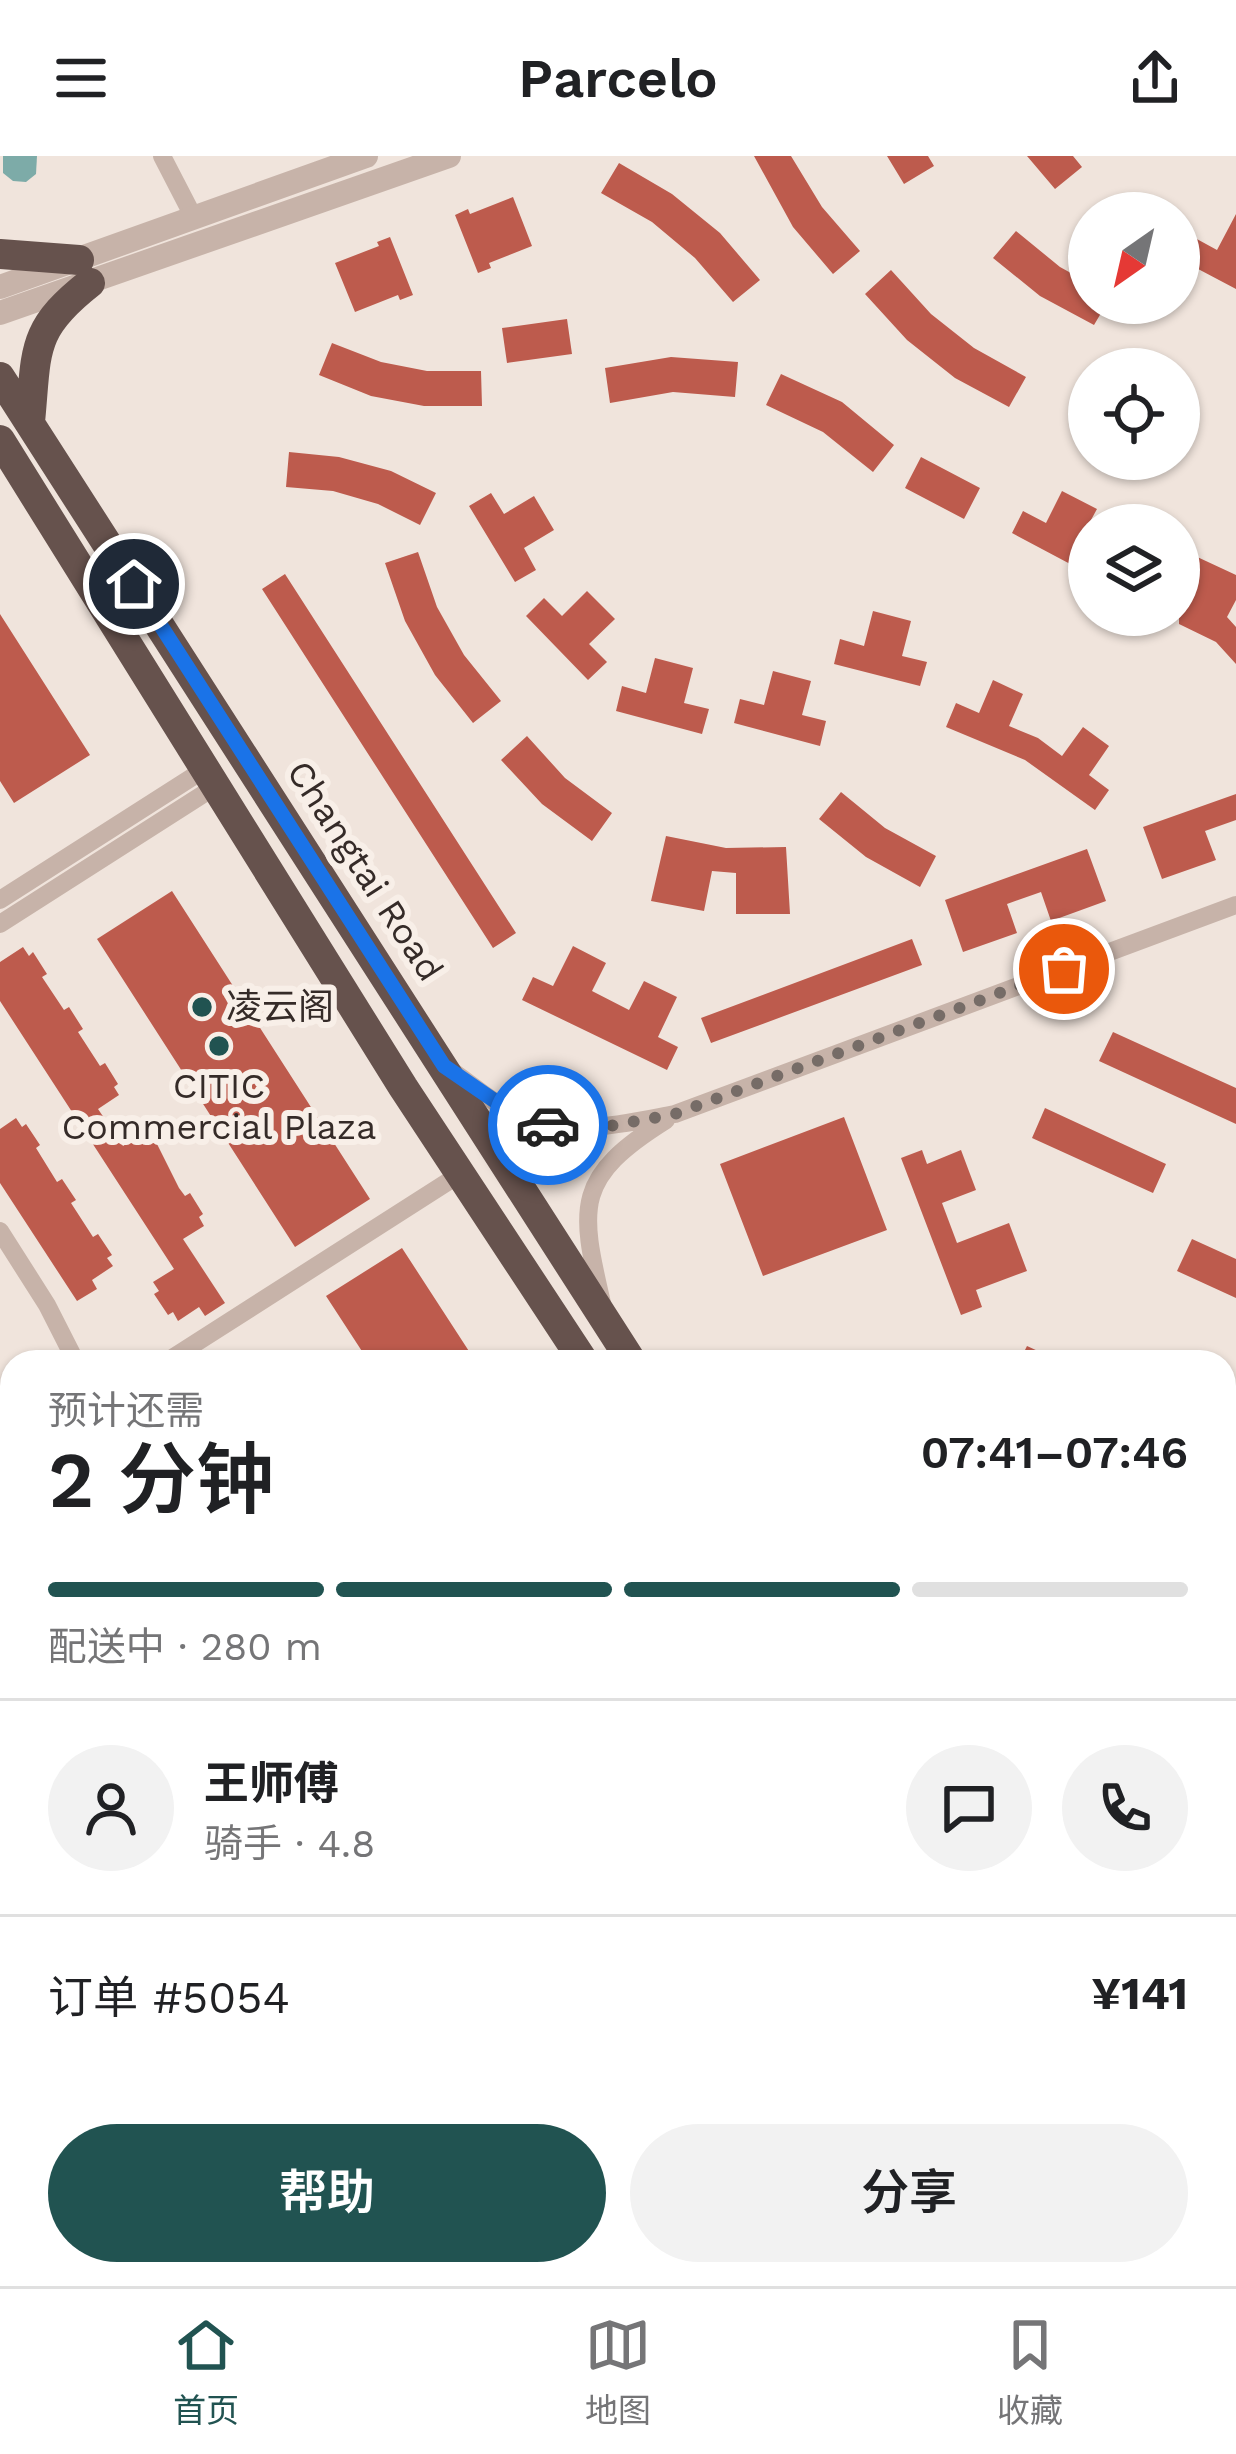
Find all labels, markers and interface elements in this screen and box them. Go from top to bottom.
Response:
icon: menu [48,45,114,111]
icon: share [1122,45,1188,111]
text: Parcelo [518,47,718,110]
north arrow [1068,192,1200,324]
map controls [1068,192,1200,636]
button: locate [1068,348,1200,480]
button: layers [1068,504,1200,636]
pin [83,533,185,635]
icon: home [101,551,167,617]
street label: Changtai Road [278,753,452,989]
pin [1013,918,1115,1020]
icon: bag [1031,936,1097,1002]
place label: 凌云阁 [226,986,334,1028]
marker: 凌云阁 [189,994,215,1020]
marker: CITIC Commercial Plaza [206,1033,232,1059]
place label: CITIC Commercial Plaza [62,1065,376,1148]
courier [488,1065,608,1185]
icon: car [515,1092,581,1158]
text: 预计还需 [48,1388,204,1433]
text: 07:41–07:46 [921,1426,1188,1479]
text: 2 分钟 [48,1434,274,1526]
text: 配送中 · 280 m [48,1624,322,1669]
button: person [48,1745,174,1871]
button: chat [906,1745,1032,1871]
button: phone [1062,1745,1188,1871]
text: 王师傅 [204,1757,339,1810]
text: 骑手 · 4.8 [204,1821,375,1866]
text: ¥141 [1091,1967,1188,2020]
text: 订单 #5054 [48,1971,290,2024]
button: 帮助 [48,2124,606,2262]
button: 分享 [630,2124,1188,2262]
tab: 首页 [173,2312,239,2432]
tab: 地图 [585,2312,651,2432]
tab: 收藏 [997,2312,1063,2432]

